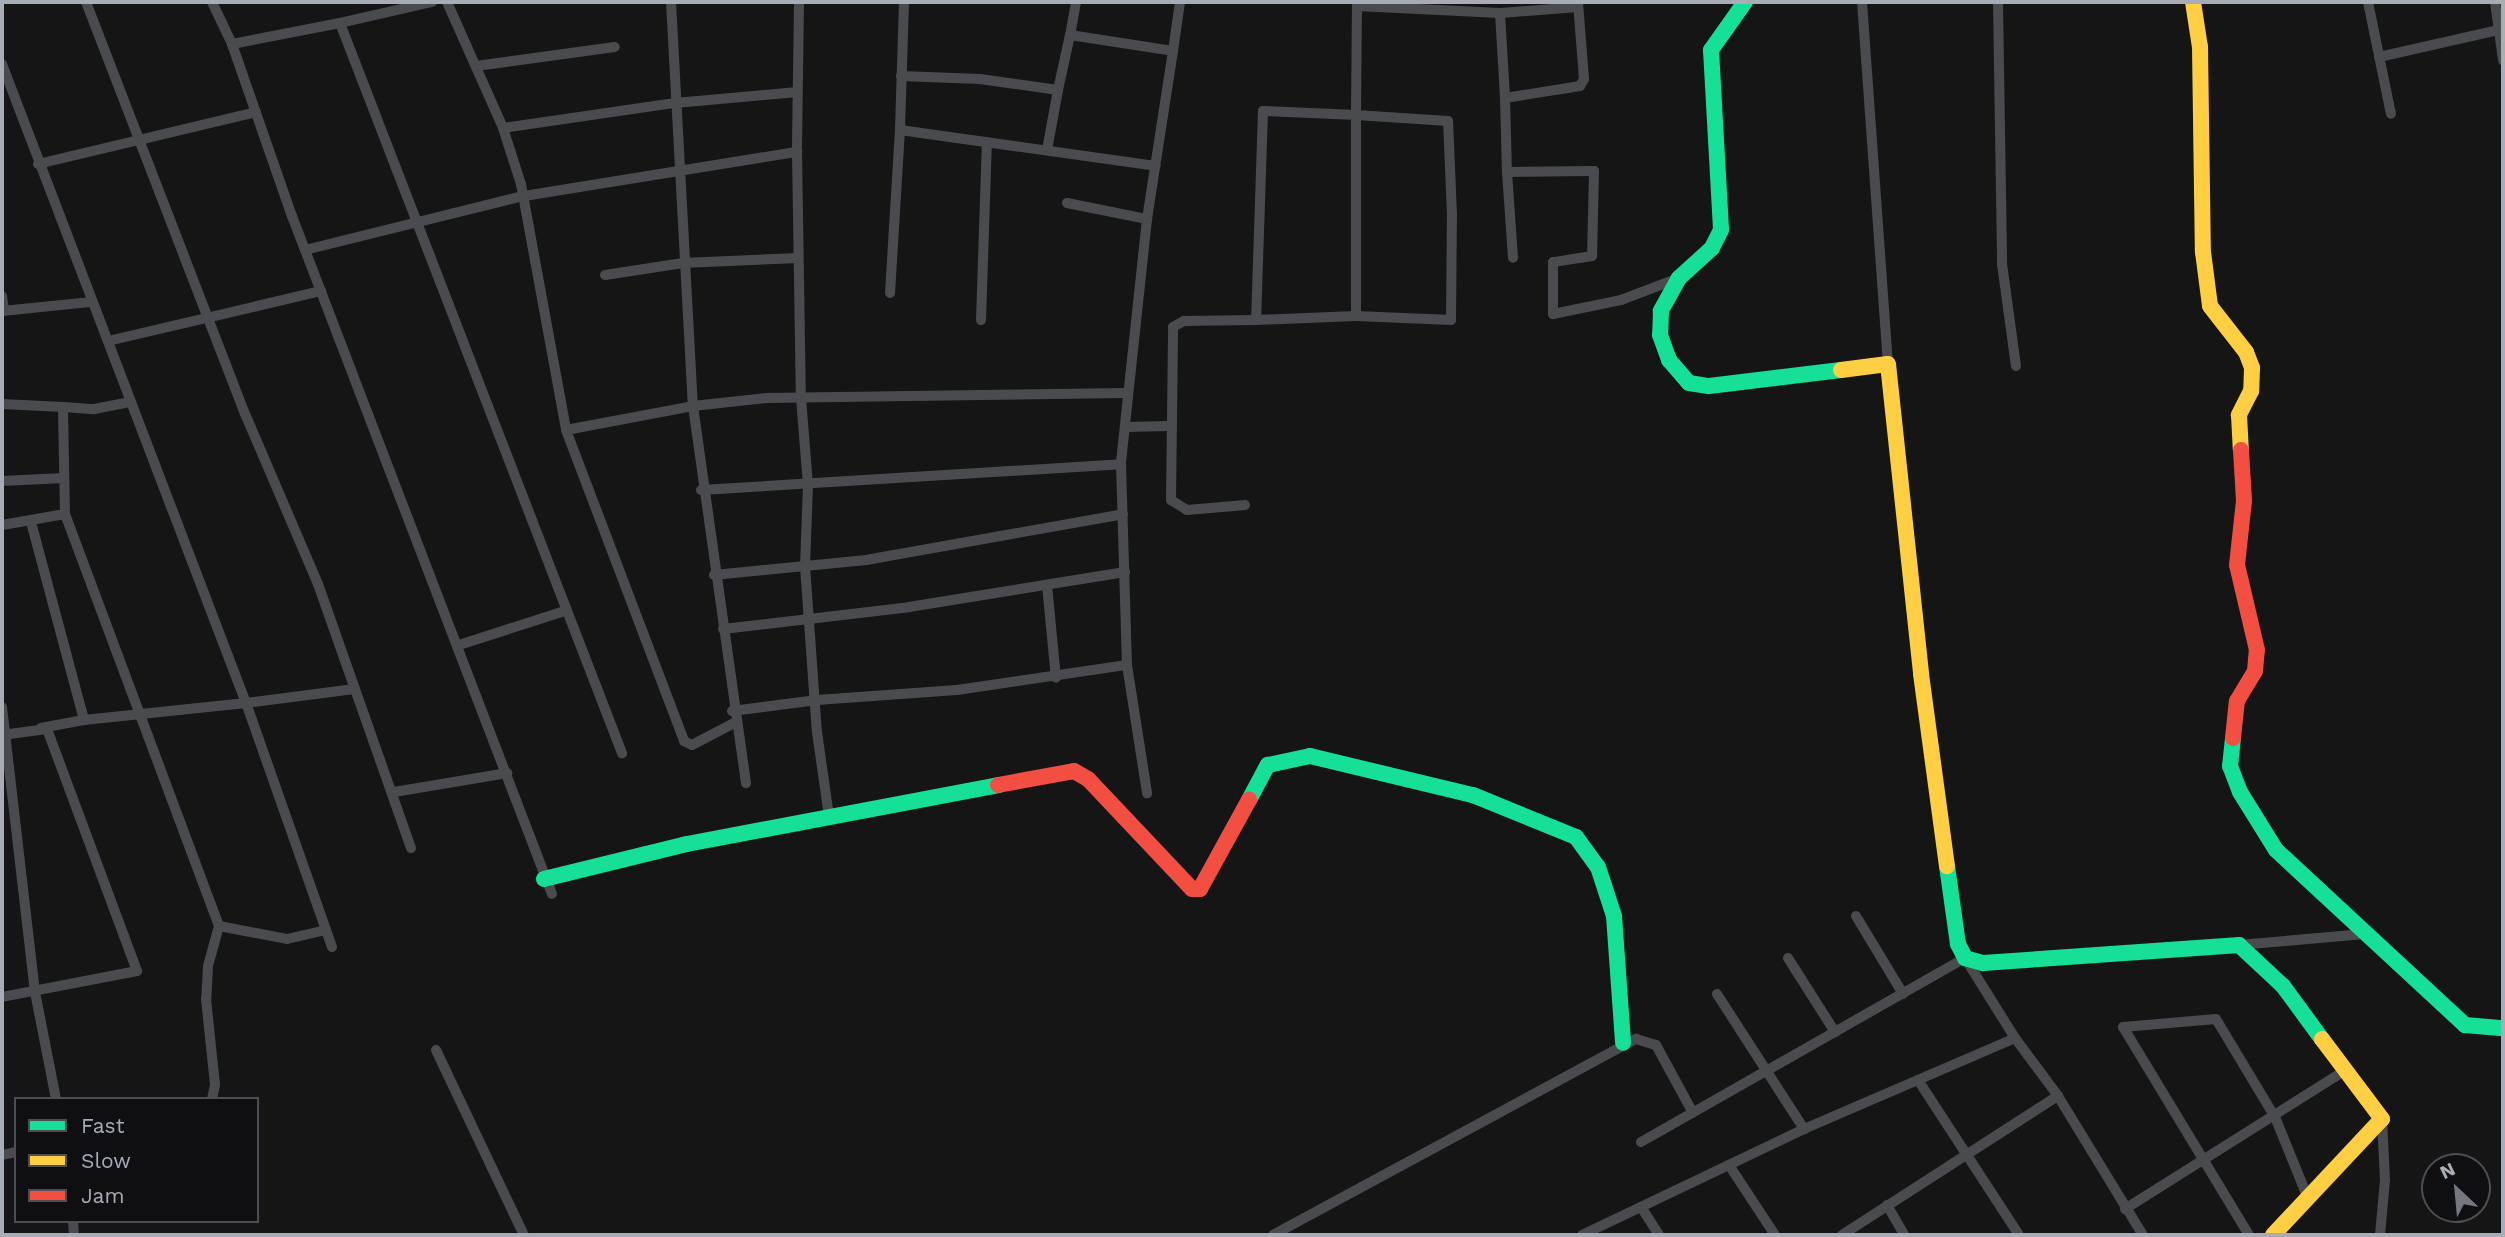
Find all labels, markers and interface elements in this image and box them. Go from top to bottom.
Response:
legend [14,1097,259,1223]
text: Fast [81,1113,125,1138]
text: Slow [81,1148,131,1173]
north arrow [2421,1153,2491,1223]
text: N [2436,1157,2459,1184]
text: Jam [81,1183,124,1208]

